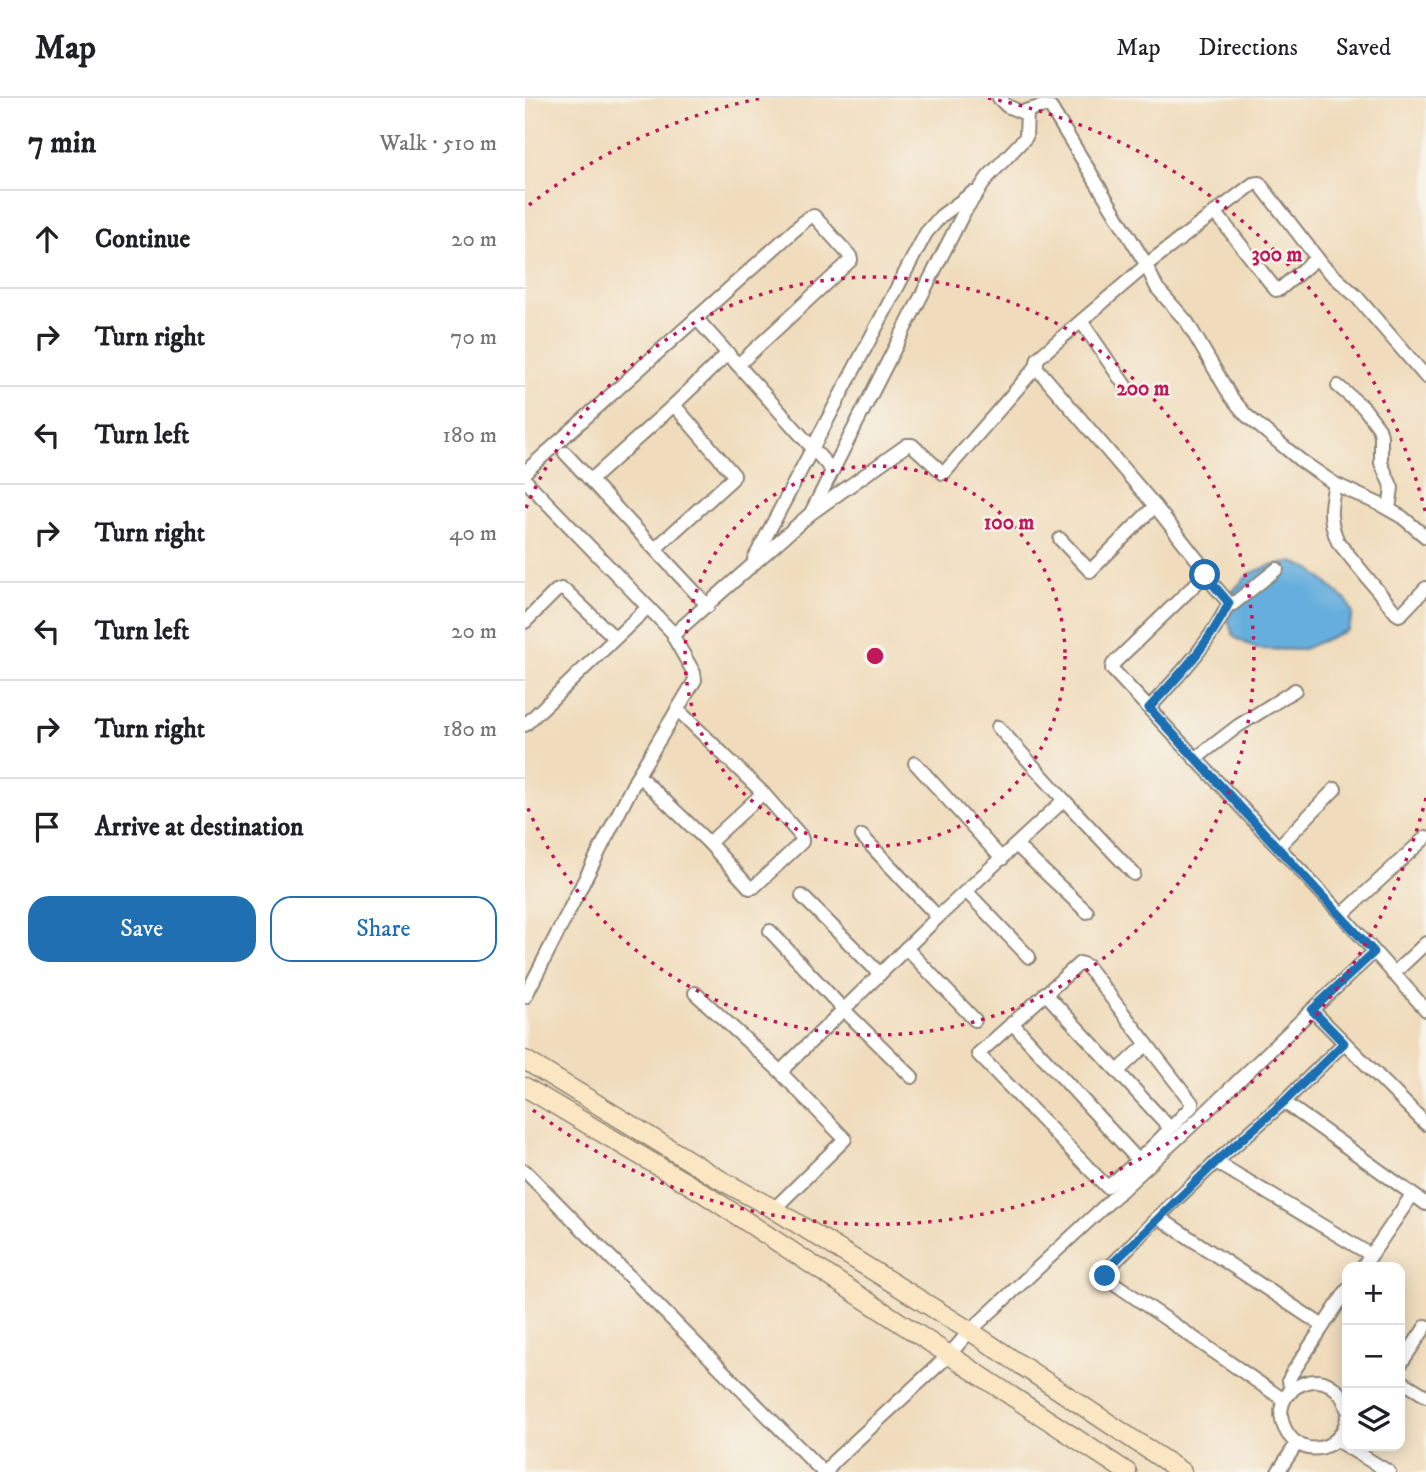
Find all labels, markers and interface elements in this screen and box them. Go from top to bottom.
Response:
text: Map [35,28,96,69]
text: Map [1116,33,1161,63]
text: Directions [1199,33,1298,63]
text: Saved [1336,33,1391,63]
text: 7 min [28,125,96,162]
text: Walk · 510 m [379,129,497,158]
icon: ahead [28,220,66,258]
text: Continue [95,223,190,256]
text: 20 m [451,225,497,254]
text: 300 m [1252,242,1303,268]
icon: right [28,318,66,356]
text: Turn right [95,321,205,354]
text: 70 m [450,323,497,352]
text: 200 m [1116,376,1170,402]
icon: left [28,416,66,454]
text: Turn left [95,419,189,452]
text: 180 m [442,421,497,450]
text: 100 m [984,510,1034,536]
icon: right [28,514,66,552]
text: Turn right [95,517,205,550]
text: 40 m [449,519,497,548]
route start [1189,559,1220,590]
icon: left [28,612,66,650]
text: Turn left [95,615,189,648]
text: 20 m [451,617,497,646]
centre of rings [863,644,887,668]
icon: right [28,710,66,748]
text: Turn right [95,713,205,746]
text: 180 m [442,715,497,744]
icon: arrive [28,808,66,846]
text: Arrive at destination [95,811,304,844]
button: Save [28,896,256,962]
button: Share [270,896,497,962]
route end [1089,1260,1120,1291]
map controls [1342,1262,1405,1451]
button: + [1342,1262,1405,1325]
button: − [1342,1325,1405,1388]
button: layers [1342,1388,1405,1451]

